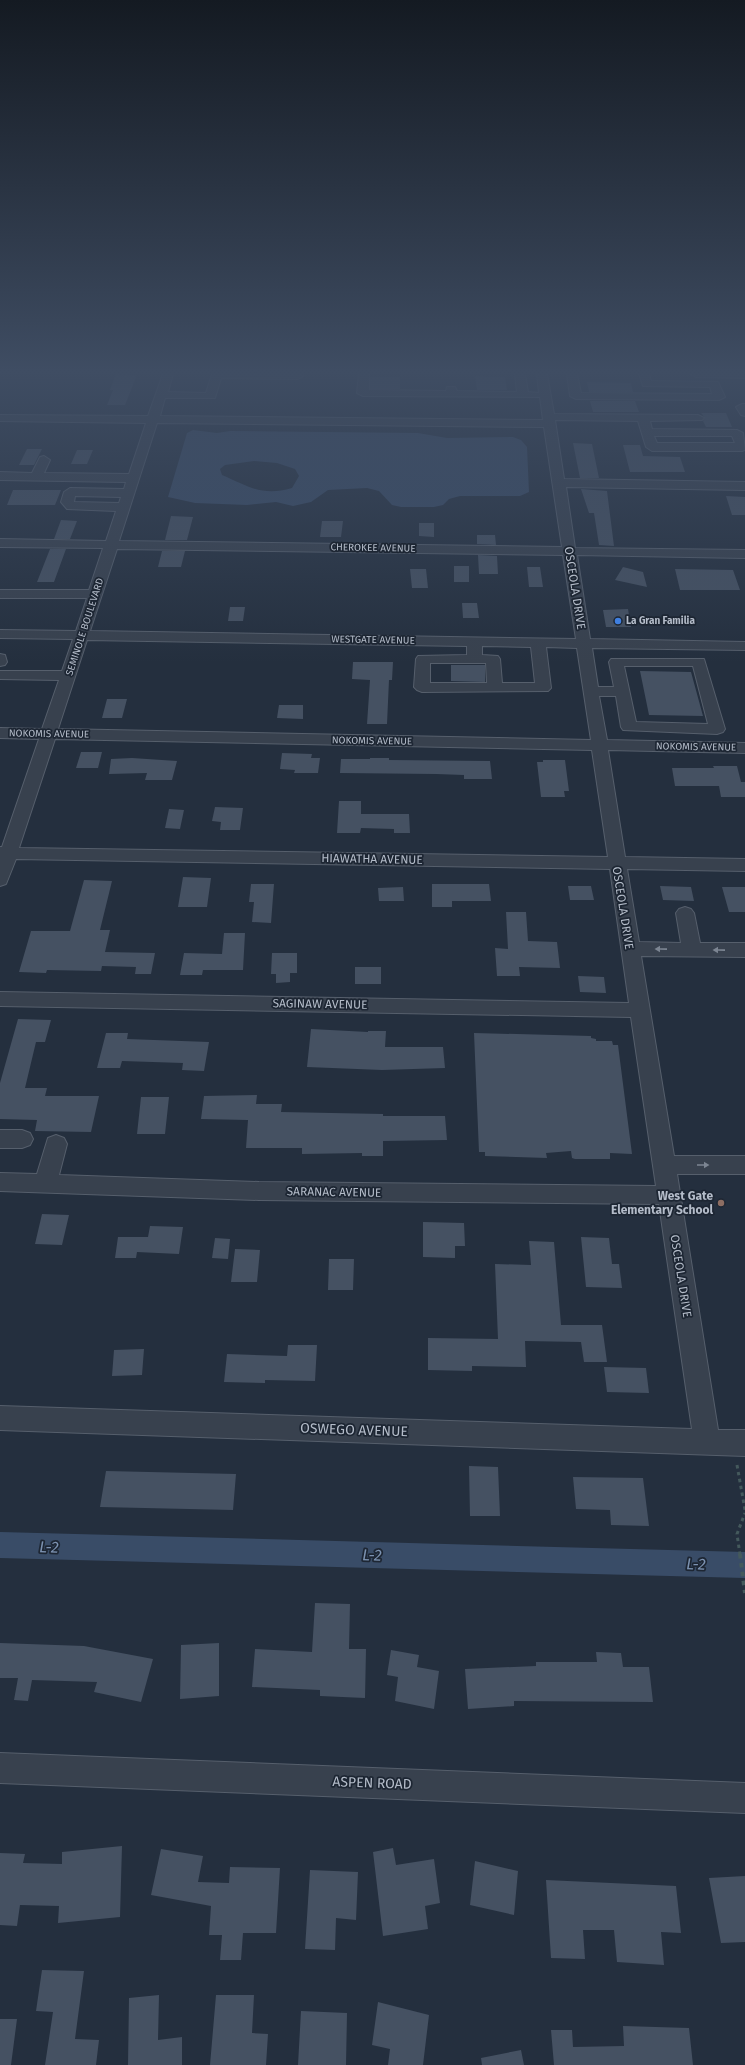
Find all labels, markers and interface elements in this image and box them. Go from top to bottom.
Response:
street label: CHEROKEE AVENUE [330,541,416,555]
street label: OSCEOLA DRIVE [562,546,588,630]
street label: SEMINOLE BOULEVARD [64,577,106,677]
place label: La Gran Familia [626,615,695,627]
marker: La Gran Familia [613,616,623,626]
street label: WESTGATE AVENUE [331,633,415,647]
street label: NOKOMIS AVENUE [9,727,89,741]
street label: NOKOMIS AVENUE [332,734,412,748]
street label: NOKOMIS AVENUE [656,740,736,754]
street label: HIAWATHA AVENUE [321,851,423,867]
street label: OSCEOLA DRIVE [610,866,636,950]
one-way arrow [654,946,667,952]
one-way arrow [712,947,725,953]
street label: SAGINAW AVENUE [272,996,368,1012]
one-way arrow [697,1162,710,1168]
street label: SARANAC AVENUE [287,1184,381,1200]
place label: West Gate Elementary School [611,1189,713,1217]
marker: West Gate Elementary School [716,1198,726,1208]
street label: OSCEOLA DRIVE [668,1234,694,1318]
street label: OSWEGO AVENUE [300,1420,408,1440]
water label: L-2 [39,1537,59,1557]
water label: L-2 [362,1545,382,1565]
water label: L-2 [686,1554,706,1574]
street label: ASPEN ROAD [332,1773,412,1793]

